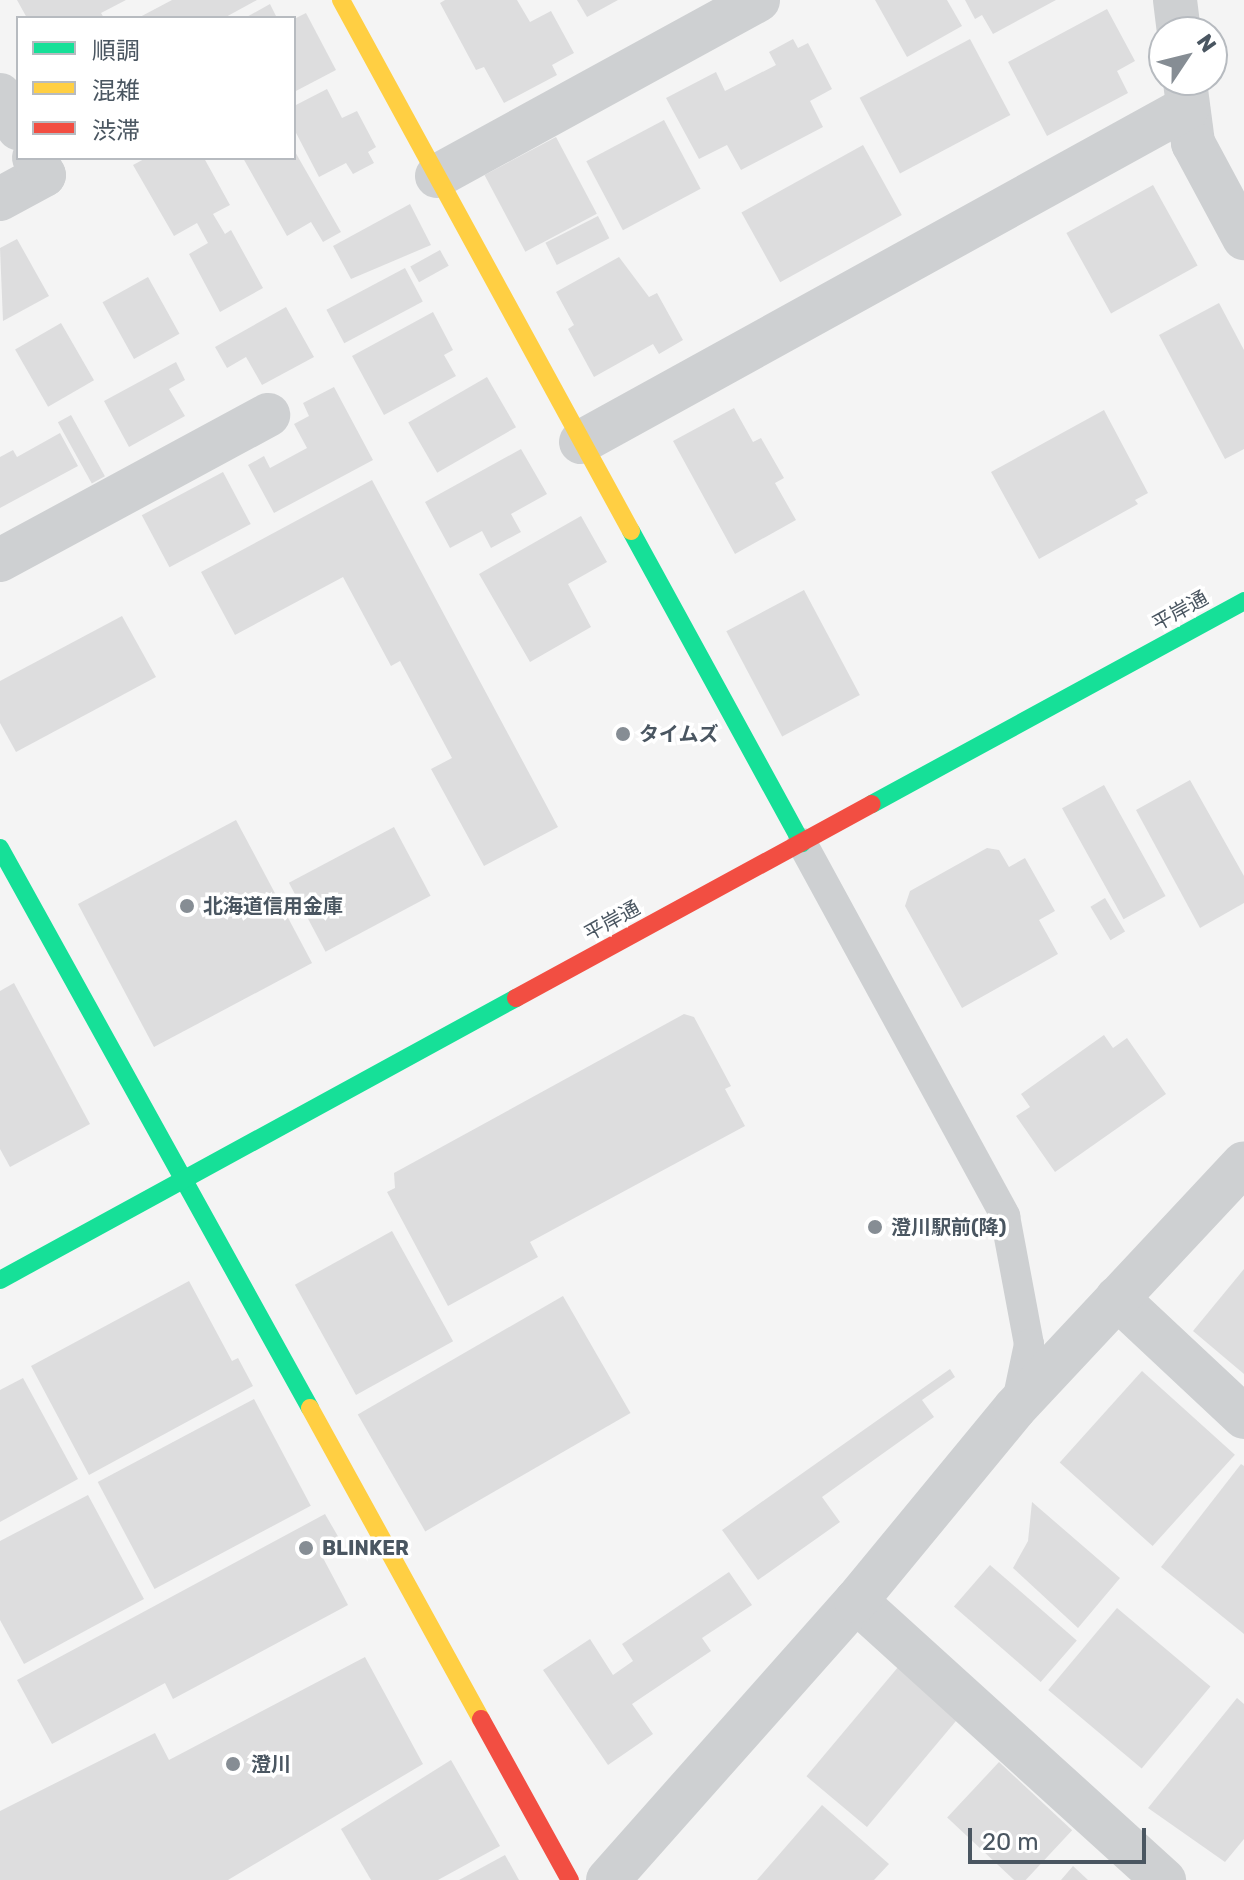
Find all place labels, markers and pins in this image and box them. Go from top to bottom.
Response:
place label: タイムズ [639,722,719,746]
marker: タイムズ [614,725,632,743]
place label: 北海道信用金庫 [203,894,343,918]
marker: 北海道信用金庫 [178,897,196,915]
place label: 澄川駅前(降) [891,1215,1006,1239]
marker: 澄川駅前(降) [866,1218,884,1236]
place label: BLINKER [322,1536,409,1560]
marker: BLINKER [297,1539,315,1557]
place label: 澄川 [251,1752,291,1776]
marker: 澄川 [222,1753,244,1775]

